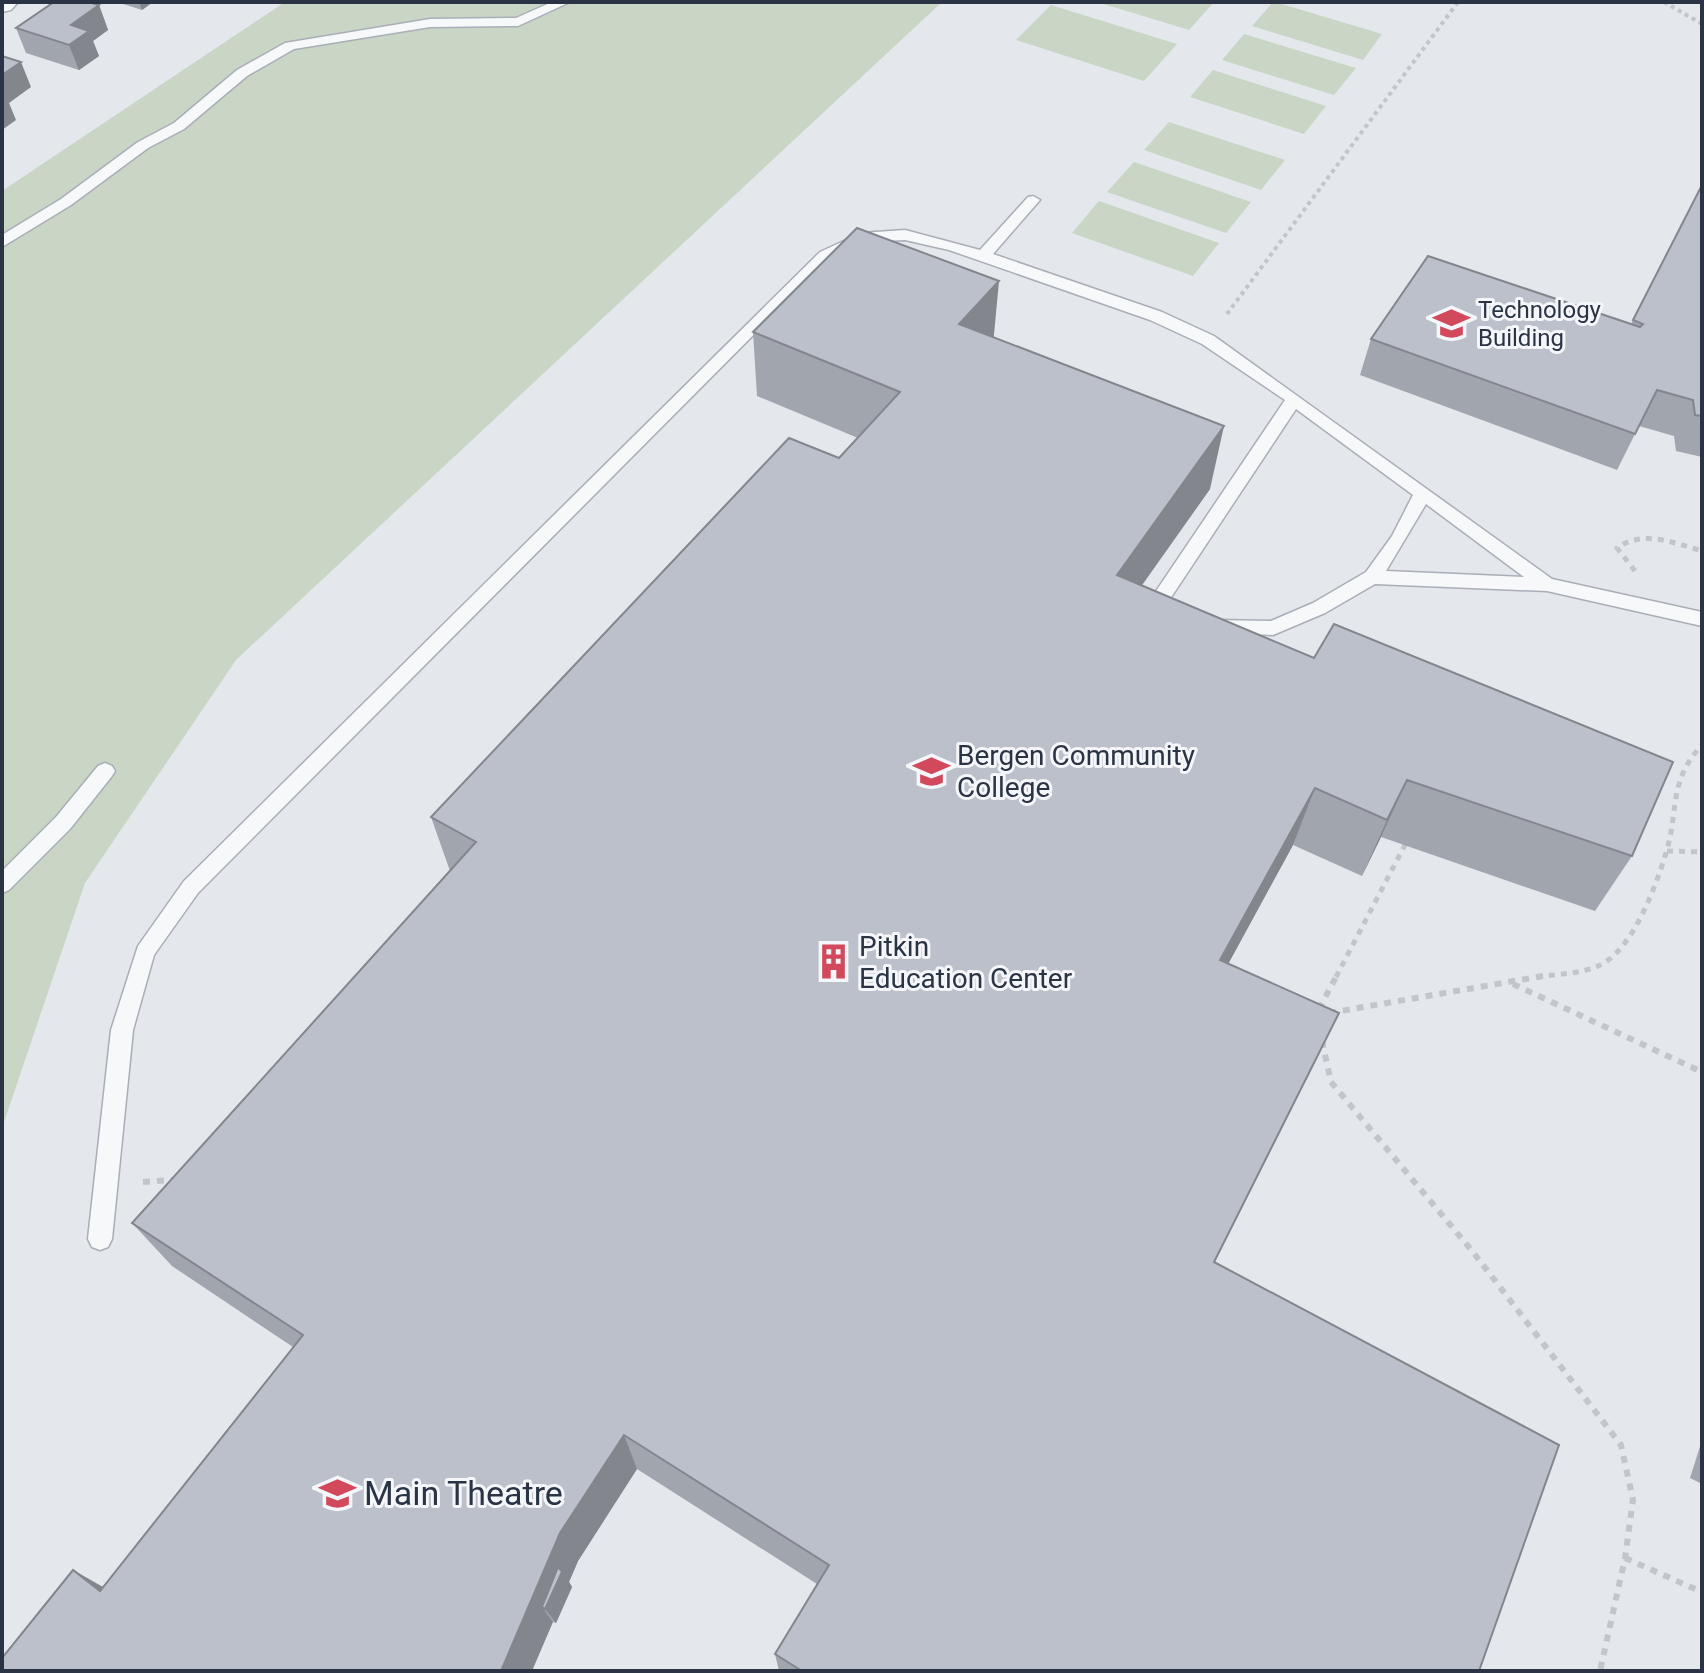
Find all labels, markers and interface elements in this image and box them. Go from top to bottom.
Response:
place label: Technology Building [1478,296,1602,352]
school or university icon: Technology Building [1433,305,1471,343]
place label: Bergen Community College [957,739,1195,804]
school or university icon: Bergen Community College [912,752,950,790]
place label: Pitkin Education Center [859,930,1073,995]
building icon: Pitkin Education Center [814,943,852,981]
place label: Main Theatre [364,1473,563,1513]
school or university icon: Main Theatre [319,1474,357,1512]

